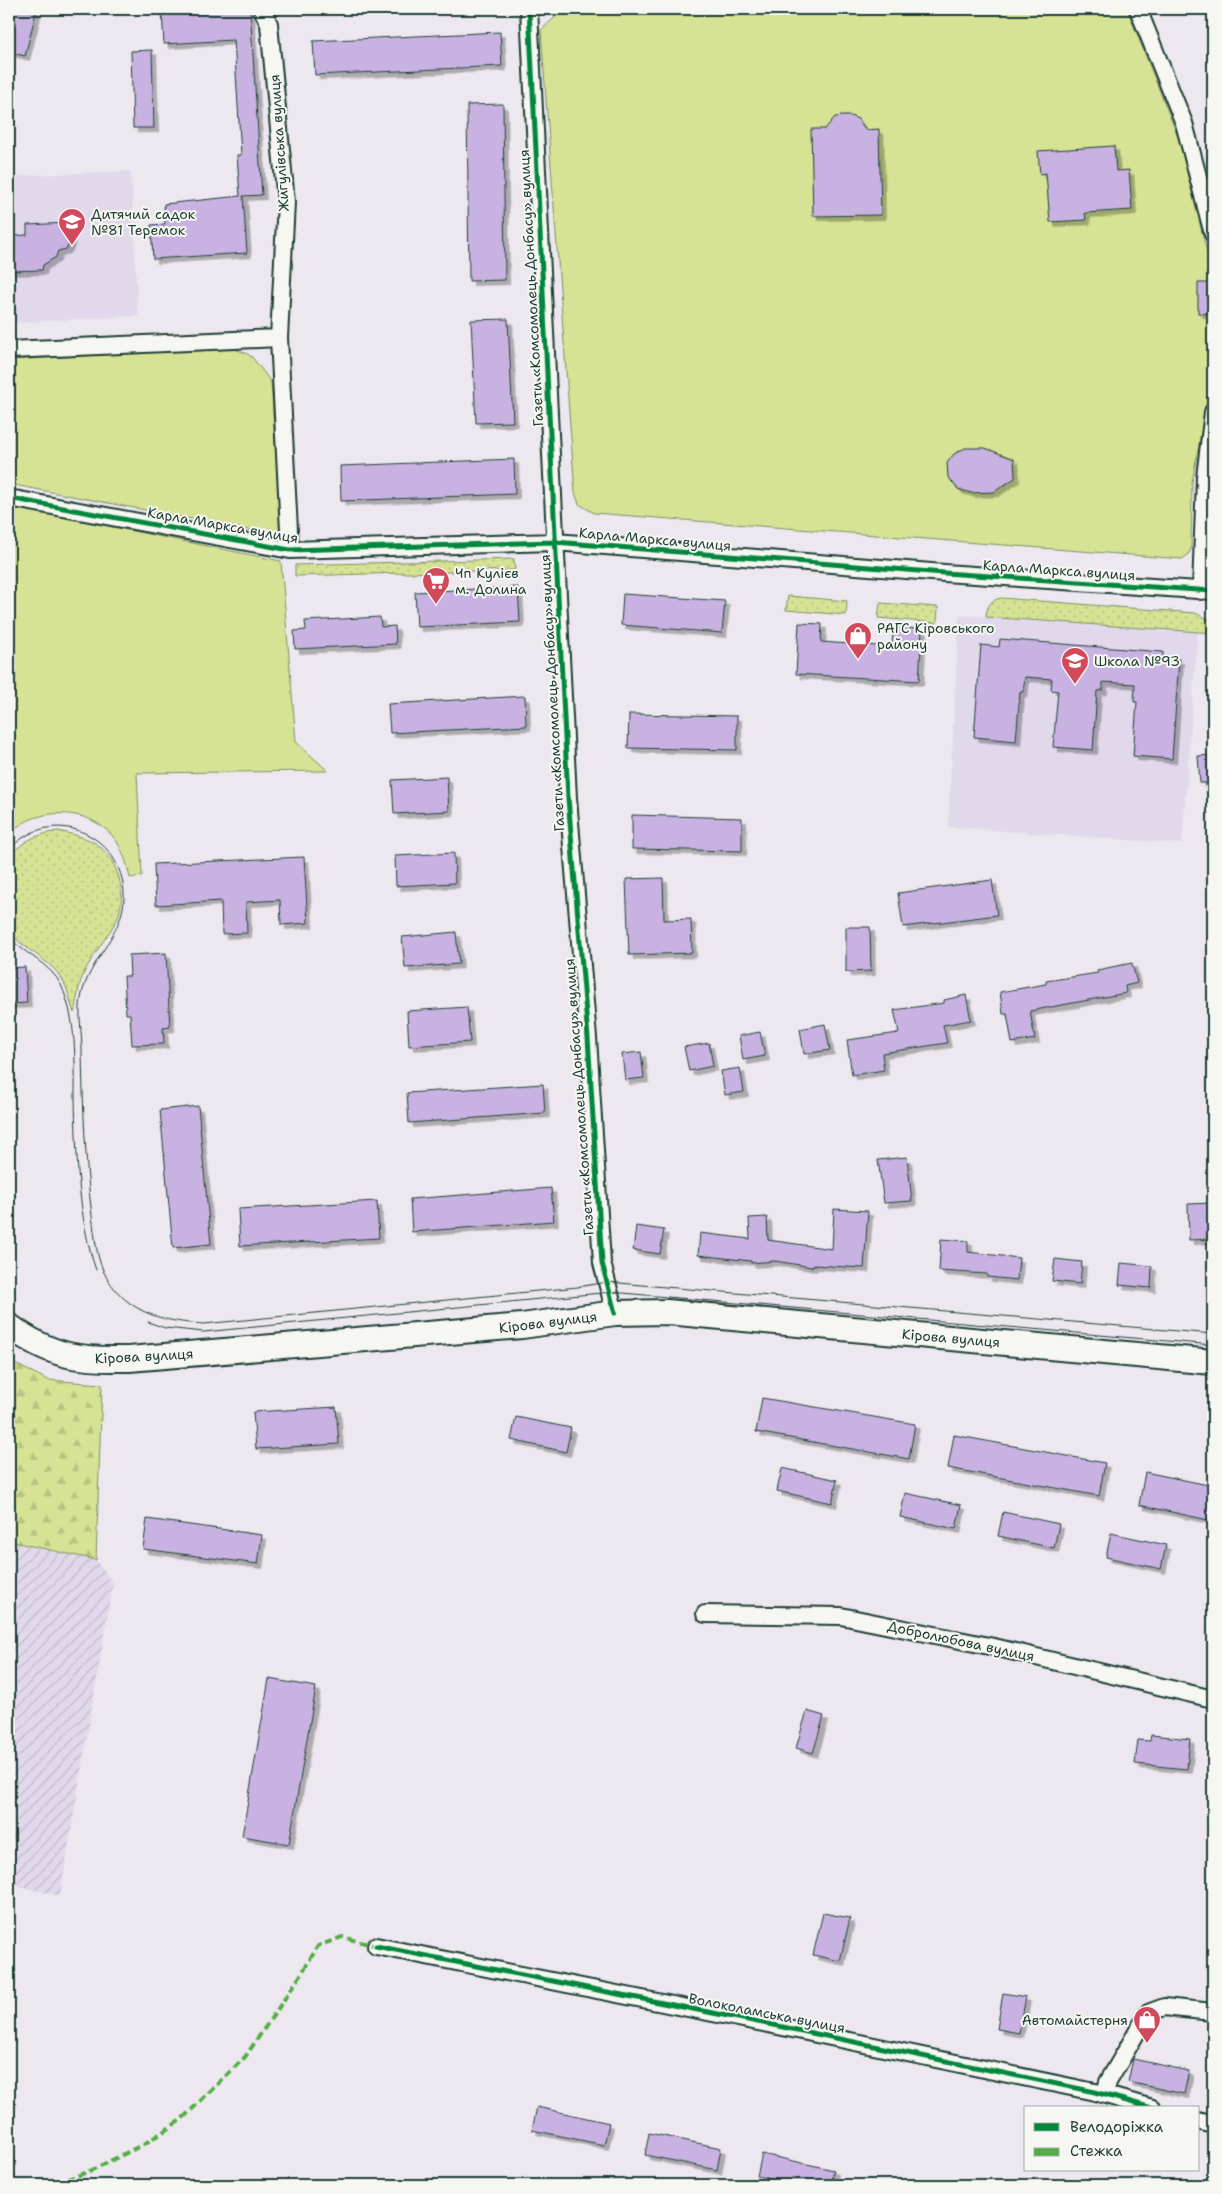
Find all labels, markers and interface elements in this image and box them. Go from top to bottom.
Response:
street label: Жигулівська вулиця [265,74,293,212]
street label: Газети «Комсомолець Донбасу» вулиця [515,149,547,427]
place label: Дитячий садок №81 Теремок [91,205,196,239]
school or university icon: Дитячий садок №81 Теремок [57,207,87,246]
street label: Карла Маркса вулиця [146,503,300,547]
street label: Карла Маркса вулиця [578,523,732,555]
street label: Газети «Комсомолець Донбасу» вулиця [536,554,568,832]
street label: Карла Маркса вулиця [982,556,1136,584]
place label: Чп Кулієв м. Долина [455,564,527,598]
supermarket icon: Чп Кулієв м. Долина [421,566,451,605]
place label: РАГС Кіровського району [877,619,995,653]
shop icon: РАГС Кіровського району [843,621,873,660]
school or university icon: Школа №93 [1060,646,1090,685]
place label: Школа №93 [1094,652,1180,670]
street label: Газети «Комсомолець Донбасу» вулиця [560,958,598,1236]
street label: Кірова вулиця [498,1307,598,1337]
street label: Кірова вулиця [901,1325,1001,1351]
street label: Кірова вулиця [94,1344,194,1368]
street label: Добролюбова вулиця [886,1617,1036,1665]
street label: Волоколамська вулиця [687,1989,847,2037]
shop icon: Автомайстерня [1132,2005,1162,2044]
place label: Автомайстерня [1022,2011,1128,2029]
legend [1024,2106,1200,2172]
text: Велодоріжка [1070,2117,1164,2137]
text: Стежка [1070,2141,1123,2161]

